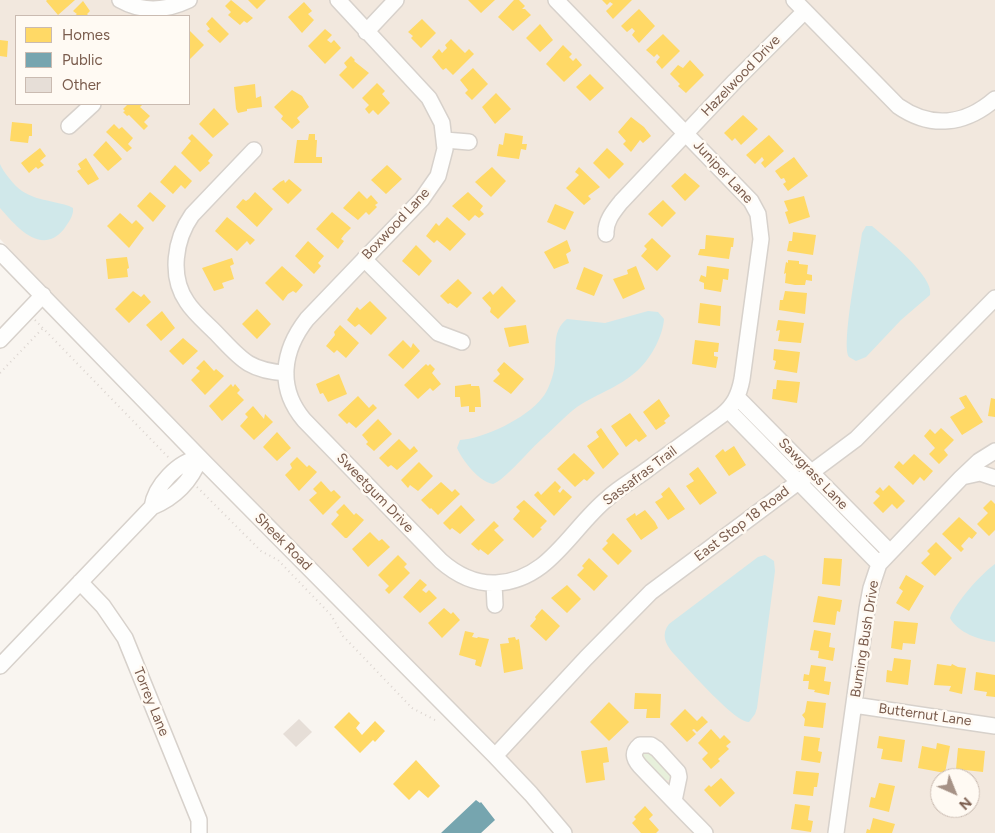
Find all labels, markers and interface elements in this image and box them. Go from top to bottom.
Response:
legend [15,15,190,105]
text: Homes [62,26,110,44]
street label: Hazelwood Drive [698,32,784,120]
text: Public [62,51,103,69]
text: Other [62,76,101,94]
street label: Juniper Lane [690,137,756,207]
street label: Boxwood Lane [359,185,433,263]
street label: Sawgrass Lane [775,435,851,513]
street label: Sassafras Trail [600,443,680,509]
street label: Sweetgum Drive [333,450,417,536]
street label: East Stop 18 Road [691,483,793,565]
street label: Sheek Road [251,510,315,574]
street label: Burning Bush Drive [847,579,883,699]
street label: Torrey Lane [130,665,172,739]
street label: Butternut Lane [878,700,972,730]
north arrow [930,768,980,818]
text: N [955,794,975,813]

